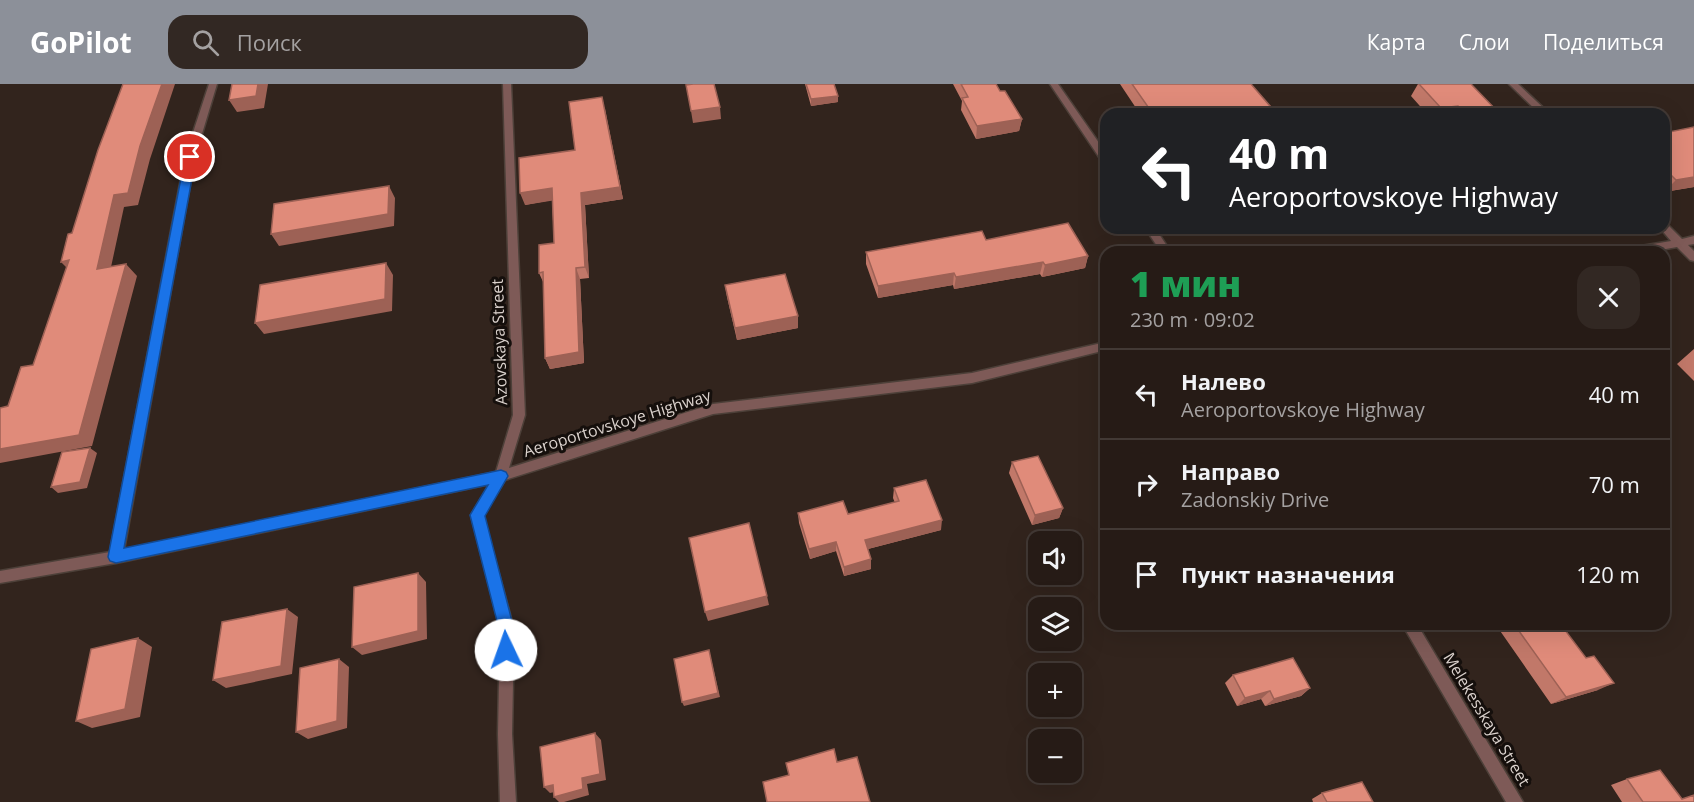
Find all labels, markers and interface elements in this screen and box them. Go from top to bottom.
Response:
search box [168,15,588,69]
text: GoPilot [30,23,132,61]
icon: search [189,26,222,59]
text: Поиск [237,27,302,57]
text: Карта [1367,28,1426,56]
text: Слои [1459,28,1510,56]
text: Поделиться [1543,28,1664,56]
text: 40 m [1229,124,1329,181]
pin [164,131,215,182]
icon: left [1130,132,1208,210]
icon: arrive [173,140,206,173]
text: Aeroportovskoye Highway [1229,178,1558,215]
text: 1 мин [1130,259,1241,308]
button: close [1577,266,1640,329]
street label: Azovskaya Street [486,278,512,405]
text: 230 m · 09:02 [1130,306,1255,333]
text: Налево [1181,366,1266,396]
icon: left [1130,378,1163,411]
text: 40 m [1589,379,1640,409]
street label: Aeroportovskoye Highway [521,384,714,462]
text: Aeroportovskoye Highway [1181,396,1425,423]
text: Направо [1181,456,1280,486]
icon: right [1130,468,1163,501]
text: 70 m [1589,469,1640,499]
text: Zadonskiy Drive [1181,486,1329,513]
map controls [1028,531,1082,783]
button: sound [1028,531,1082,585]
icon: arrive [1130,558,1163,591]
text: Пункт назначения [1181,559,1395,589]
text: 120 m [1576,559,1640,589]
button: layers [1028,597,1082,651]
position arrow [474,618,538,682]
street label: Melekesskaya Street [1438,648,1536,790]
button: + [1028,663,1082,717]
button: − [1028,729,1082,783]

